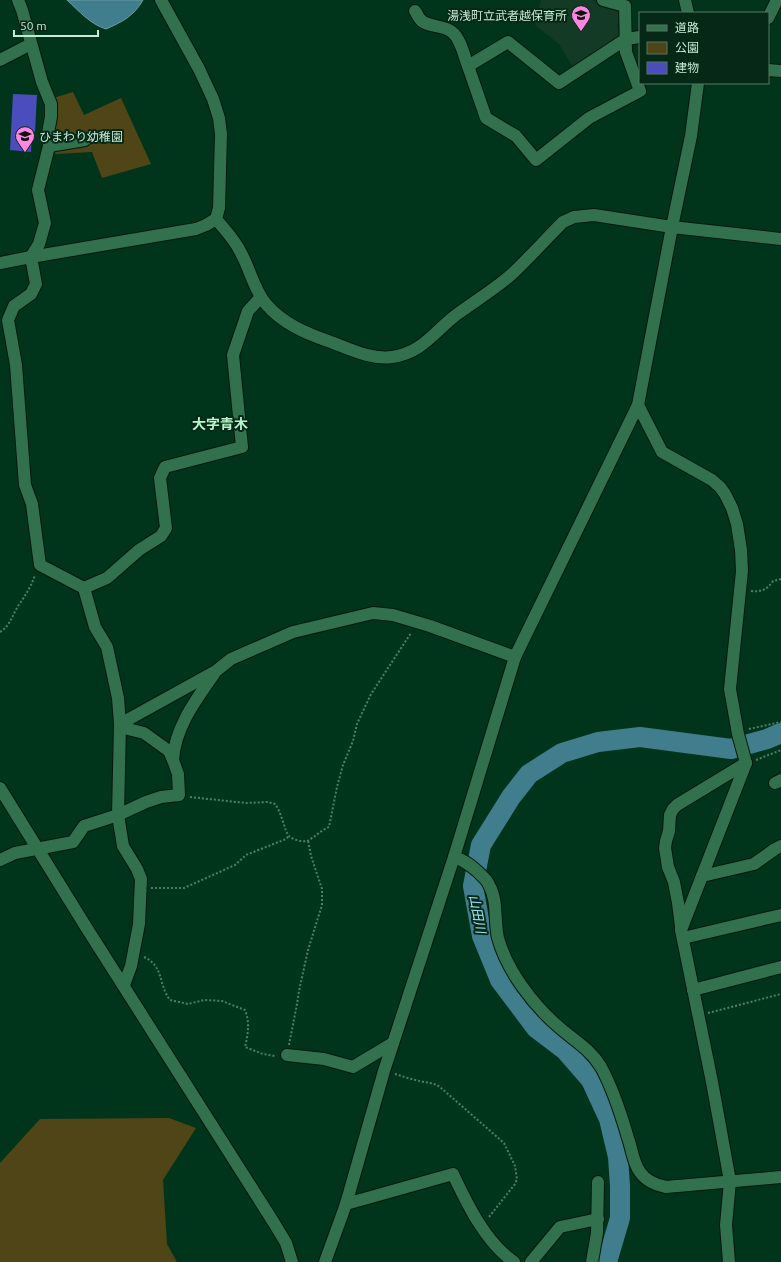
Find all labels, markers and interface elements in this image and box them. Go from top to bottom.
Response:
school or university icon: 湯浅町立武者越保育所 [570,4,592,32]
place label: 湯浅町立武者越保育所 [447,9,567,22]
scale bar [14,12,98,38]
legend [639,12,769,84]
text: 50 m [20,19,47,32]
text: 道路 [675,21,699,34]
text: 公園 [675,41,699,54]
text: 建物 [675,61,699,74]
school or university icon: ひまわり幼稚園 [14,125,36,153]
place label: ひまわり幼稚園 [39,130,123,143]
district label: 大字青木 [192,416,248,432]
water label: 山田川 [467,894,489,936]

